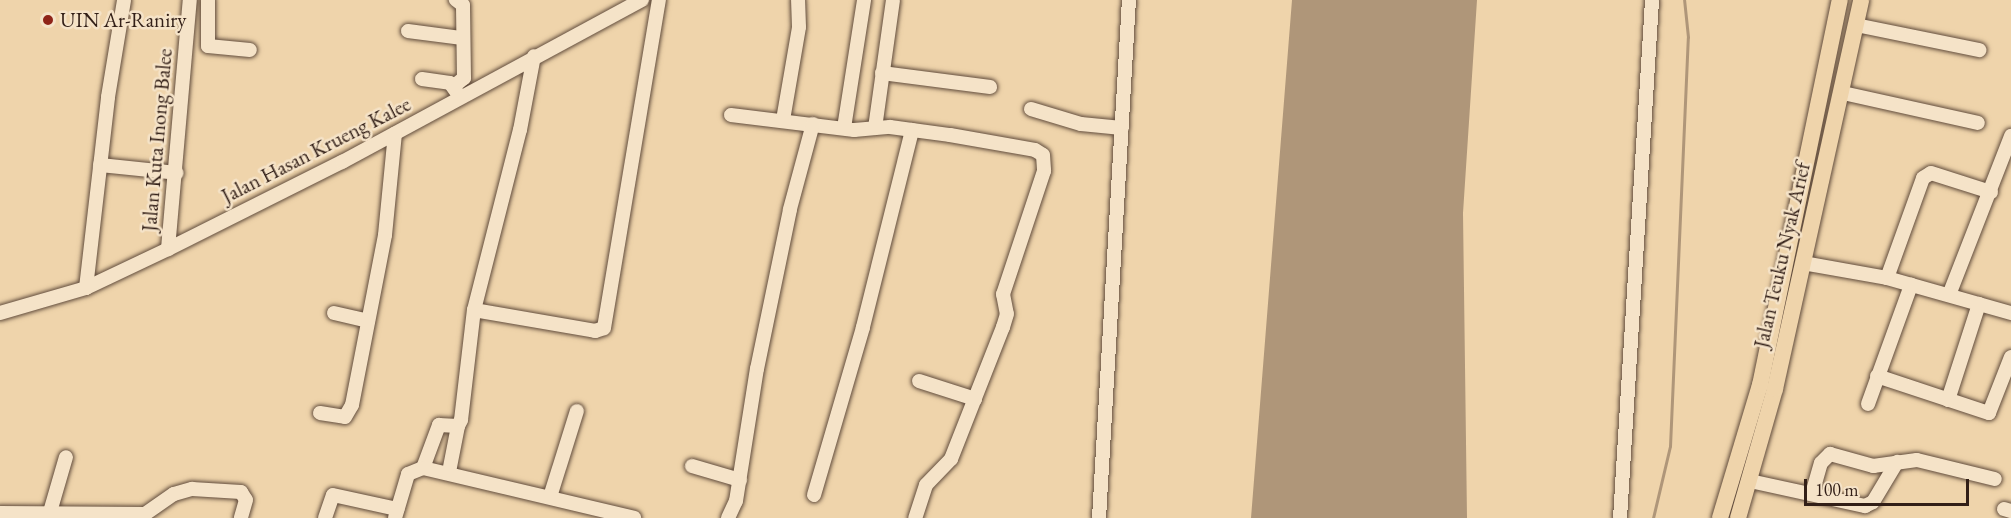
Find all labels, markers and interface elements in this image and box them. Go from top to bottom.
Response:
place label: UIN Ar-Raniry [60,7,187,33]
marker: UIN Ar-Raniry [41,13,55,27]
street label: Jalan Kuta Inong Balee [136,47,178,233]
street label: Jalan Hasan Krueng Kalee [217,91,415,209]
street label: Jalan Teuku Nyak Arief [1748,160,1816,350]
scale bar [1807,467,1972,505]
text: 100 m [1815,478,1859,501]

